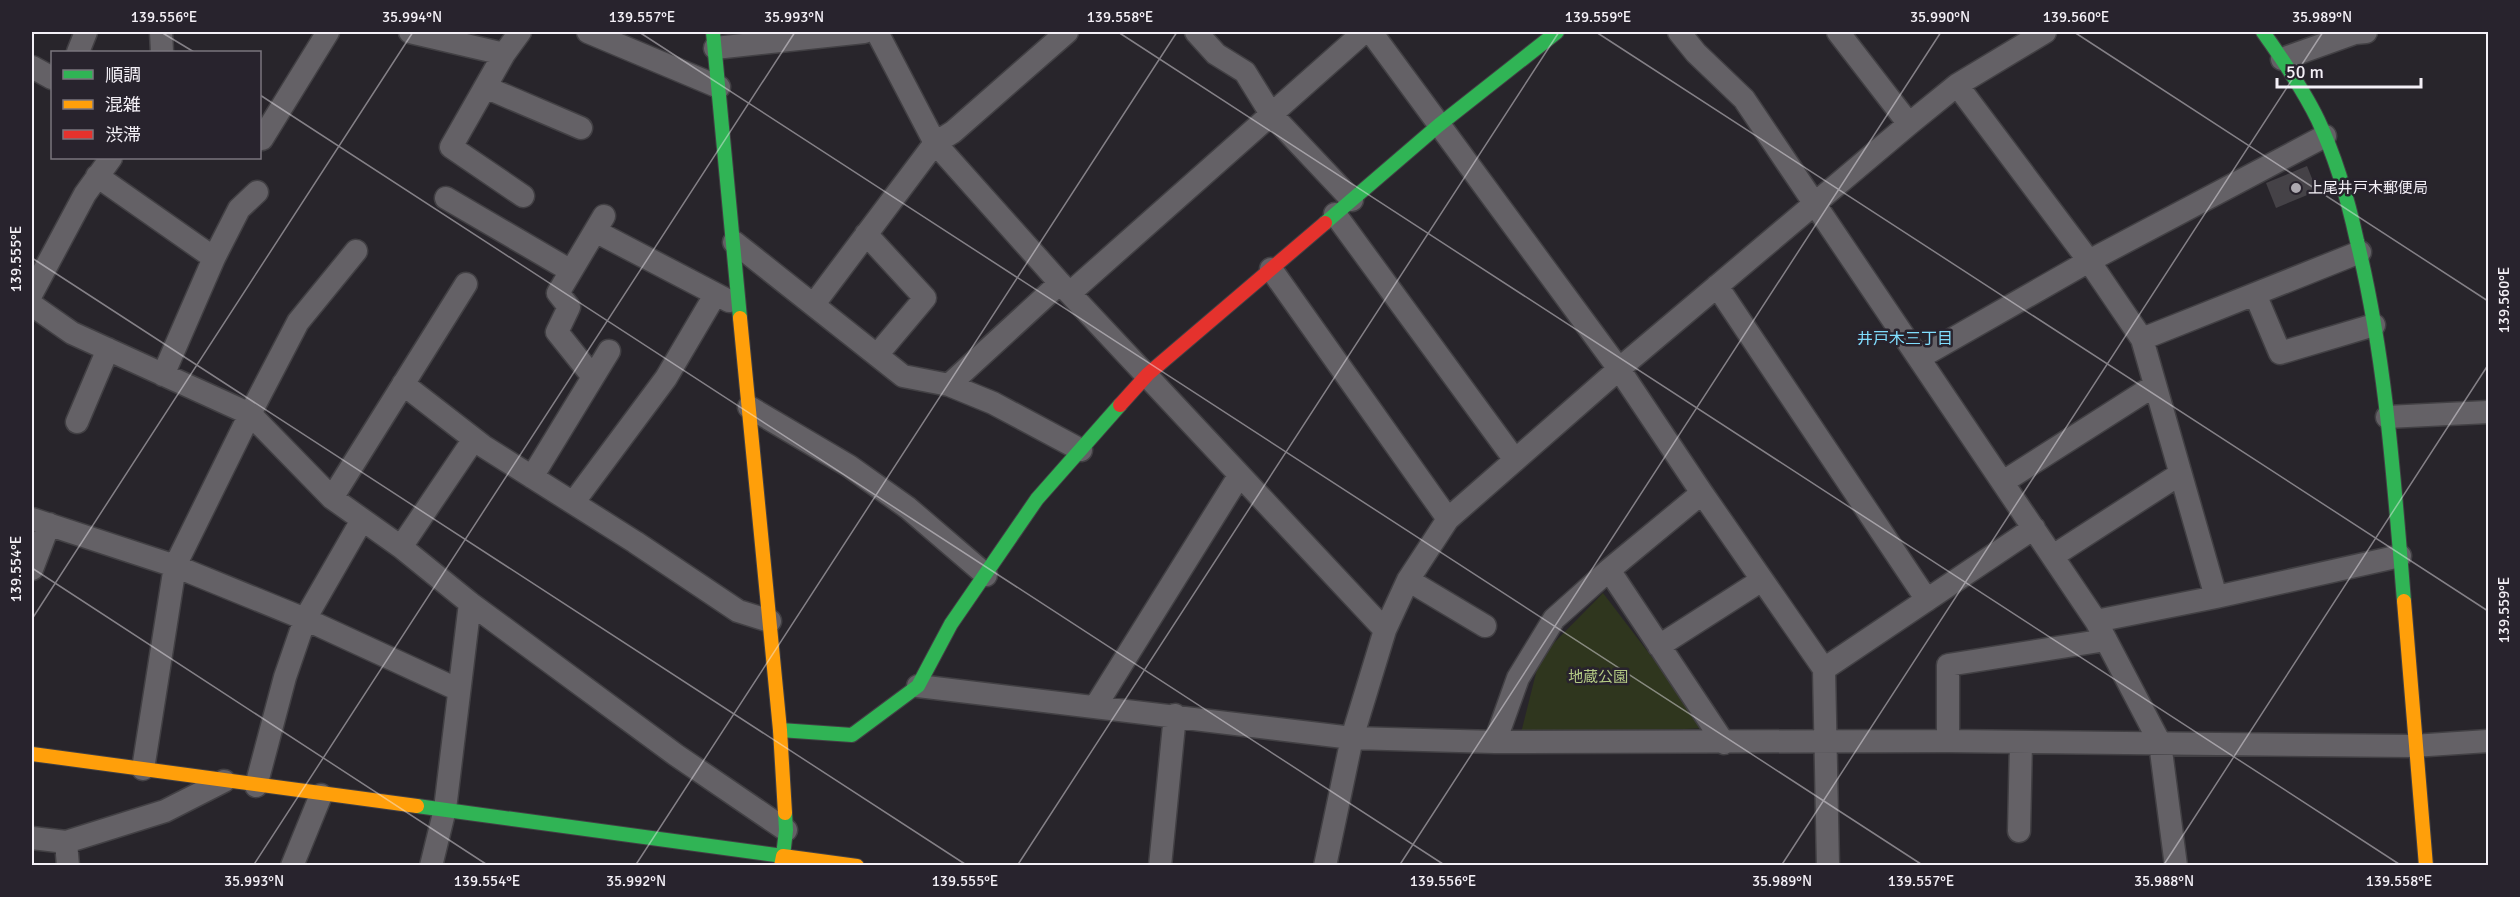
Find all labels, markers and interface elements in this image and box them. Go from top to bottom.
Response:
text: 139.556°E [131,8,197,26]
text: 35.994°N [382,8,442,26]
text: 139.557°E [609,8,675,26]
text: 35.993°N [764,8,824,26]
text: 139.558°E [1087,8,1153,26]
text: 139.559°E [1565,8,1631,26]
text: 35.990°N [1910,8,1970,26]
text: 139.560°E [2043,8,2109,26]
text: 35.989°N [2292,8,2352,26]
legend [51,51,261,159]
scale bar [2277,51,2421,89]
text: 50 m [2286,61,2324,83]
text: 順調 [105,64,141,86]
text: 混雑 [105,94,141,116]
text: 渋滞 [105,124,141,146]
place label: 上尾井戸木郵便局 [2308,179,2428,197]
marker: 上尾井戸木郵便局 [2289,181,2303,195]
text: 139.555°E [7,226,25,292]
text: 139.560°E [2495,267,2513,333]
district label: 井戸木三丁目 [1857,329,1953,349]
text: 139.554°E [7,536,25,602]
text: 139.559°E [2495,577,2513,643]
park label: 地蔵公園 [1568,668,1628,686]
text: 35.993°N [224,872,284,890]
text: 139.554°E [454,872,520,890]
text: 35.992°N [606,872,666,890]
text: 139.555°E [932,872,998,890]
text: 139.556°E [1410,872,1476,890]
text: 35.989°N [1752,872,1812,890]
text: 139.557°E [1888,872,1954,890]
text: 35.988°N [2134,872,2194,890]
text: 139.558°E [2366,872,2432,890]

